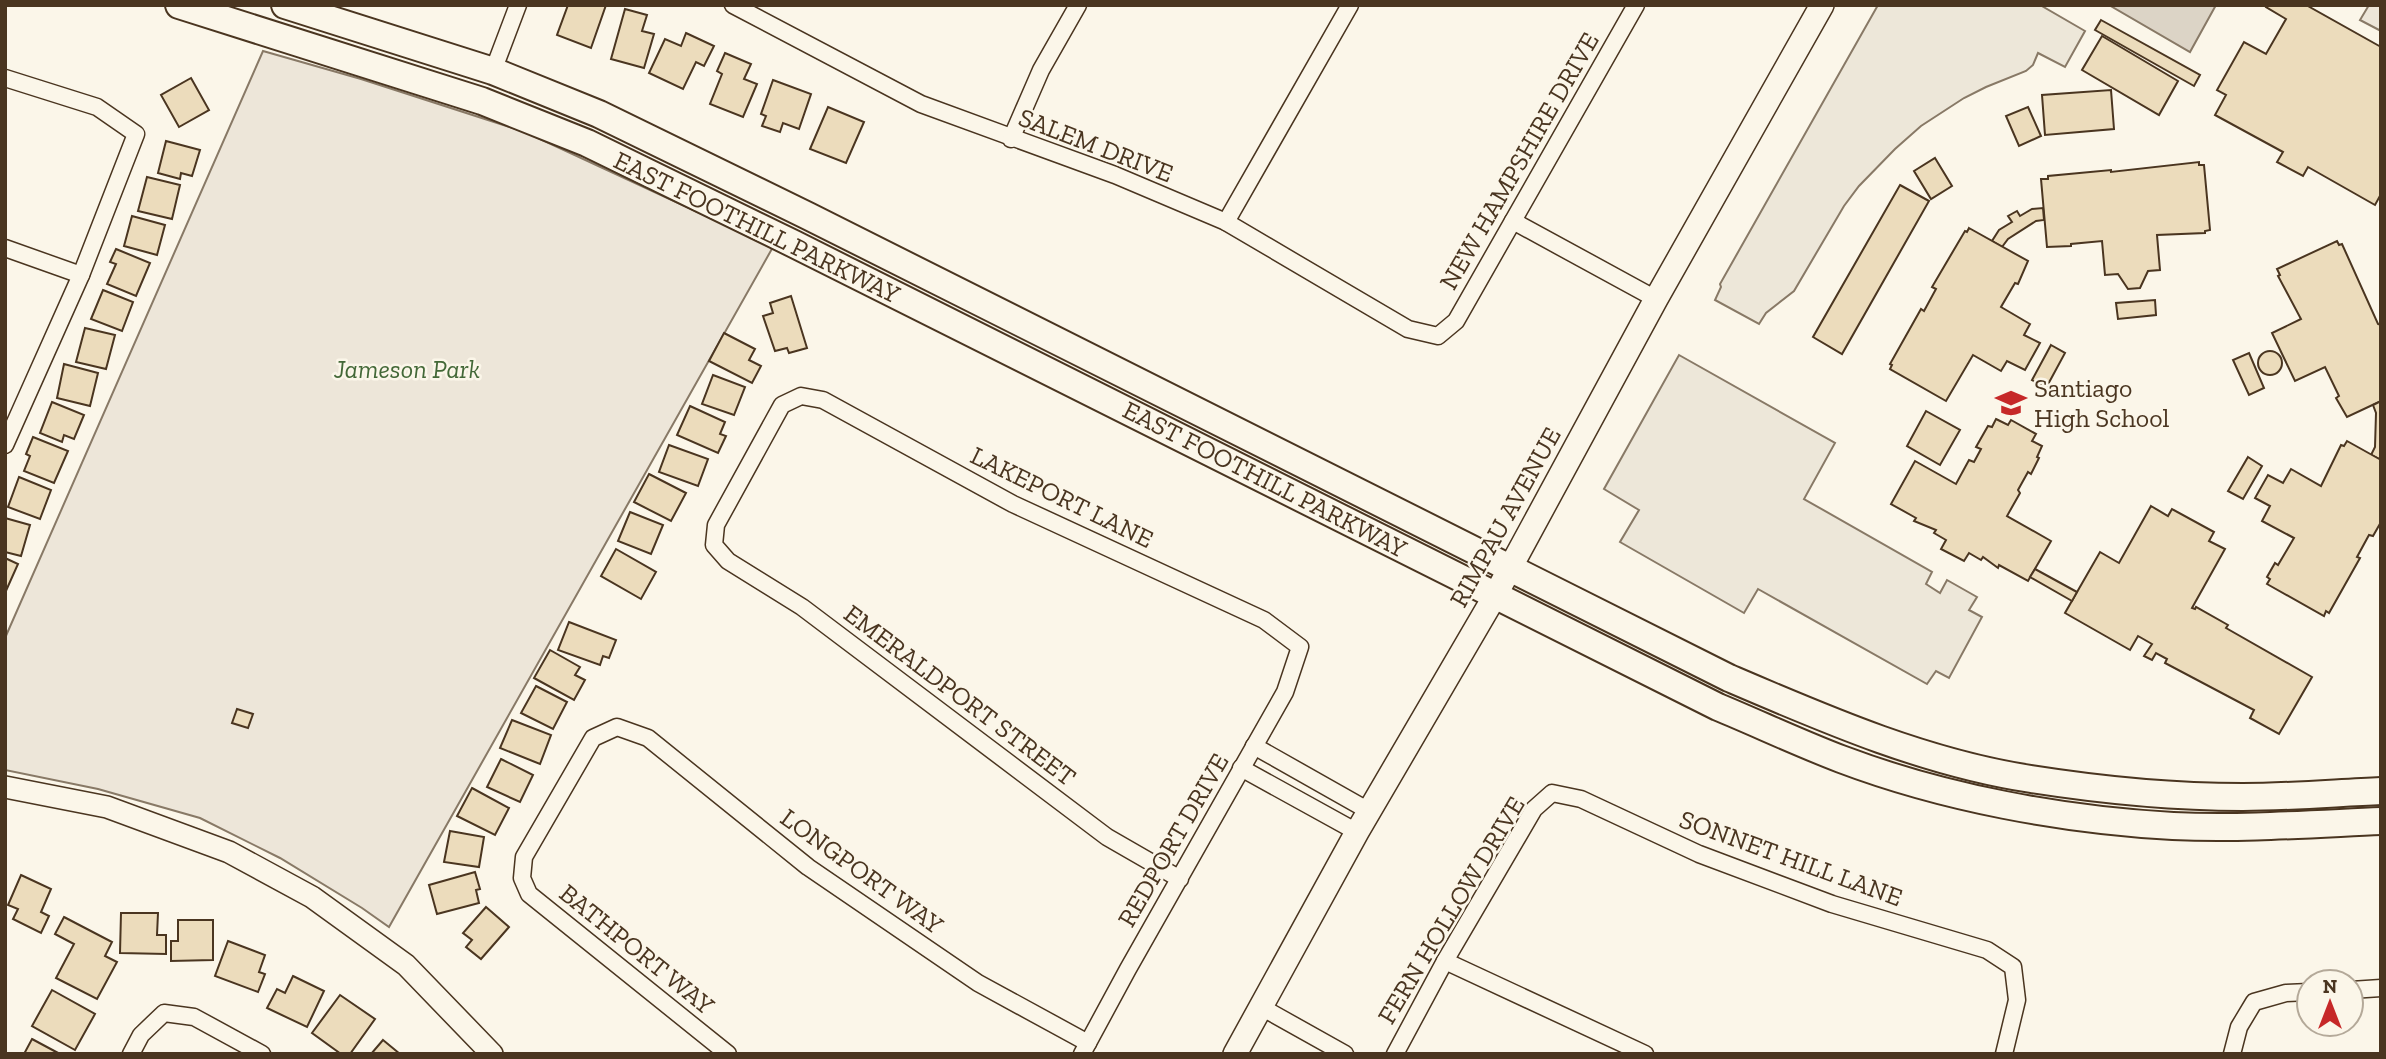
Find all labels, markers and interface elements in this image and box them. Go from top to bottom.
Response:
street label: NEW HAMPSHIRE DRIVE [1432,27,1606,295]
street label: SALEM DRIVE [1014,101,1178,189]
street label: EAST FOOTHILL PARKWAY [609,144,905,310]
park label: Jameson Park [333,353,480,385]
place label: Santiago High School [2034,372,2169,434]
school or university icon: Santiago High School [1994,386,2028,420]
street label: EAST FOOTHILL PARKWAY [1118,393,1412,565]
street label: RIMPAU AVENUE [1442,421,1568,613]
street label: LAKEPORT LANE [965,439,1159,555]
street label: EMERALDPORT STREET [838,597,1082,793]
street label: REDPORT DRIVE [1110,748,1236,932]
street label: FERN HOLLOW DRIVE [1370,791,1532,1029]
street label: LONGPORT WAY [774,801,950,941]
street label: SONNET HILL LANE [1675,803,1907,913]
street label: BATHPORT WAY [553,877,721,1021]
north arrow [2295,968,2365,1038]
text: N [2323,975,2337,998]

